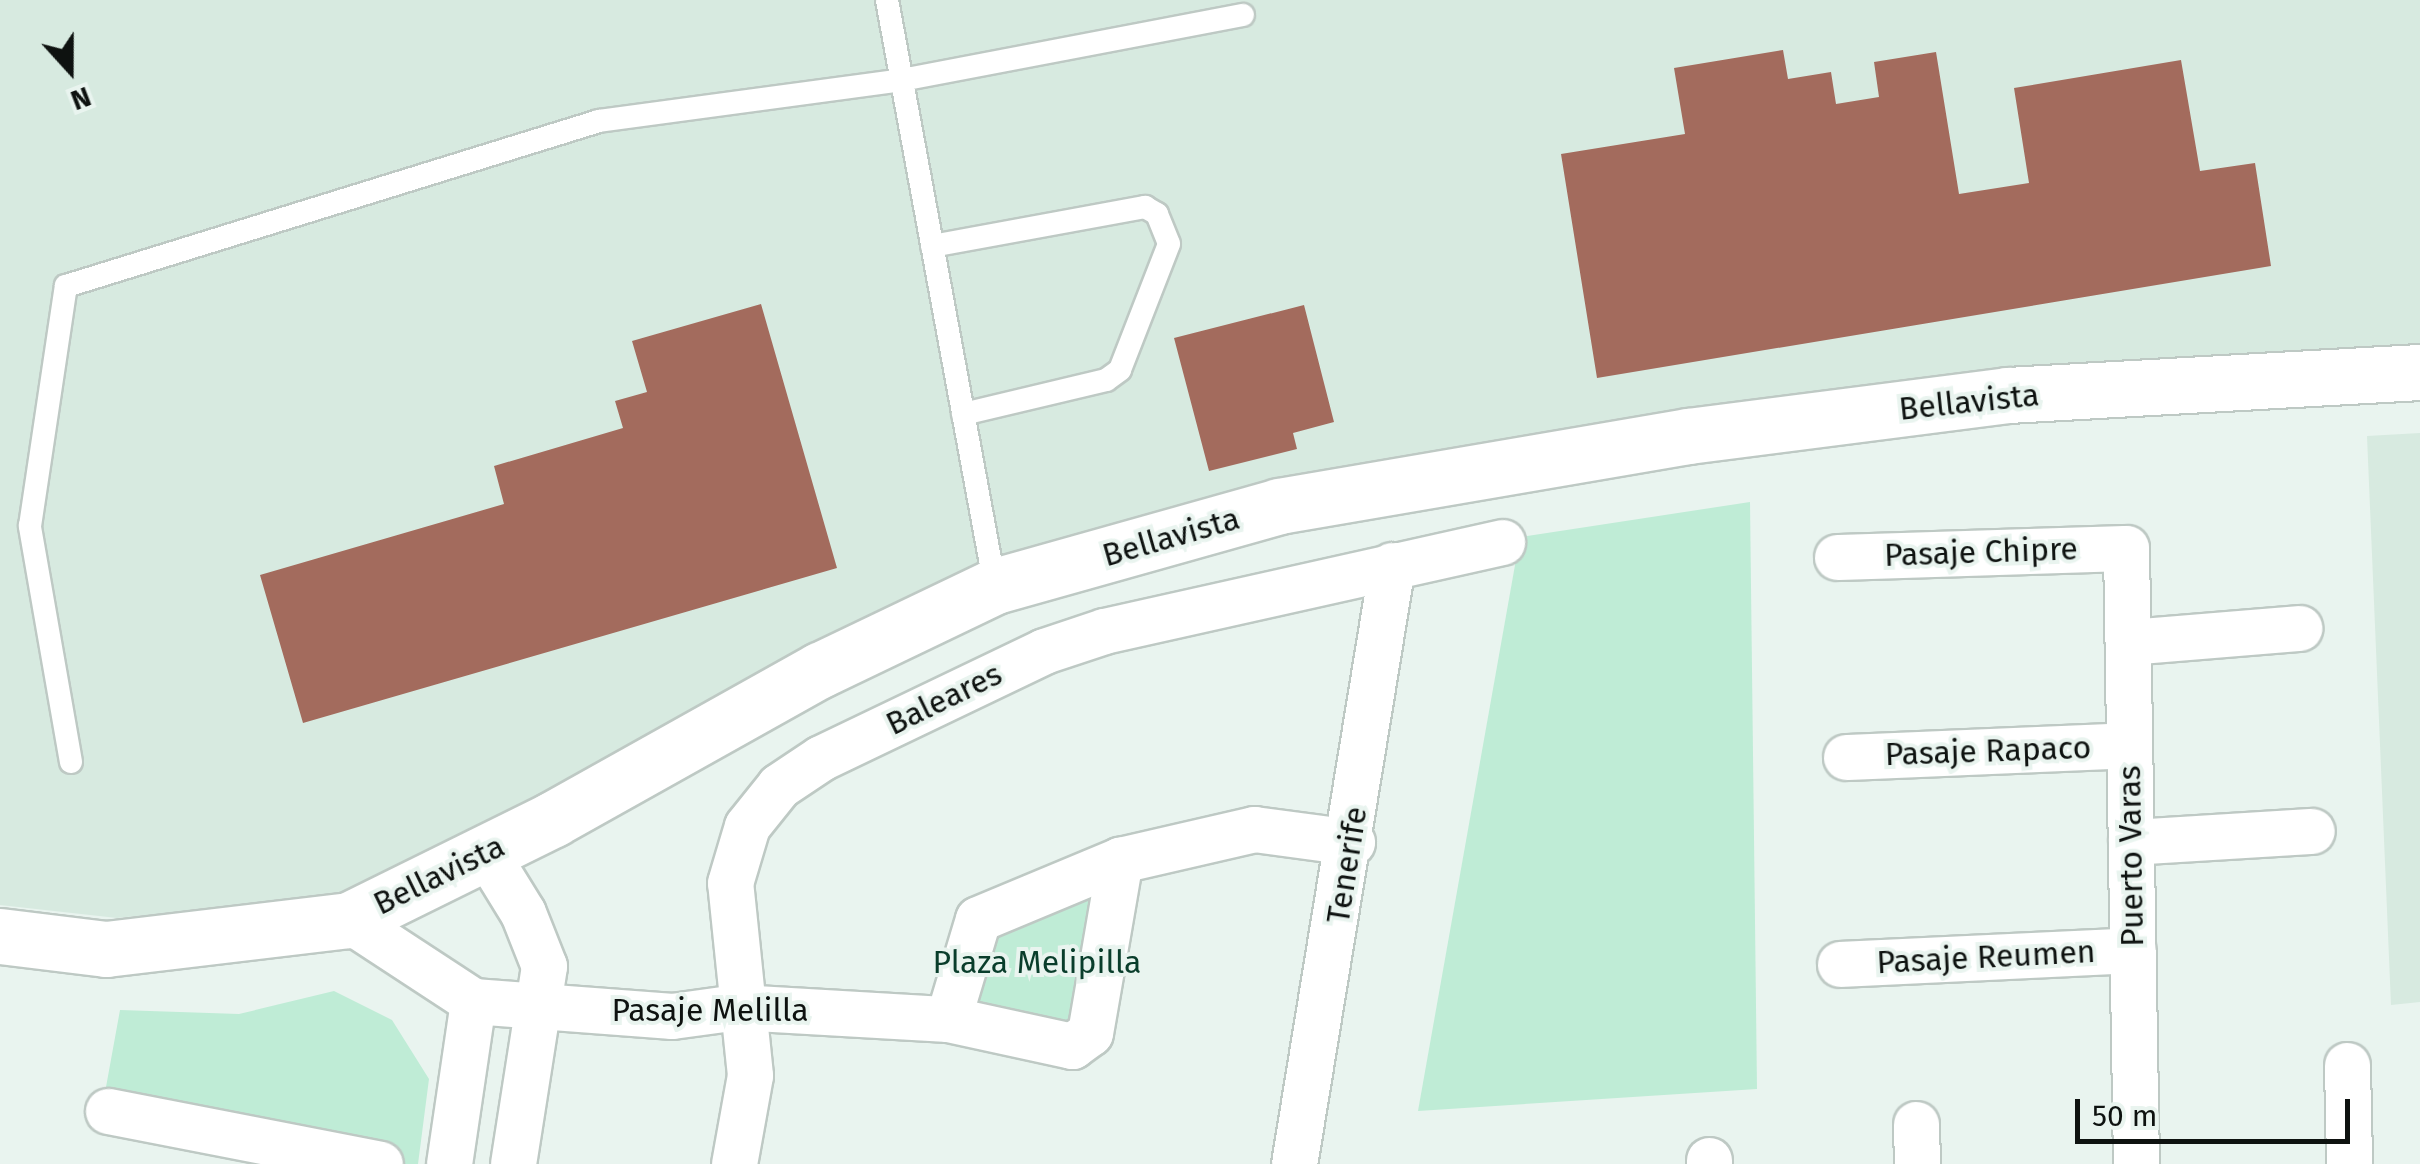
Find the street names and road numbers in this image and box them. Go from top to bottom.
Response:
street label: Bellavista [1897,376,2041,428]
street label: Bellavista [1098,499,1244,575]
street label: Pasaje Chipre [1884,529,2078,575]
street label: Baleares [880,655,1008,743]
street label: Pasaje Rapaco [1884,728,2092,774]
street label: Puerto Varas [2110,765,2152,947]
street label: Tenerife [1319,804,1375,926]
street label: Bellavista [367,827,511,923]
street label: Pasaje Reumen [1876,932,2096,982]
street label: Pasaje Melilla [611,991,809,1029]

